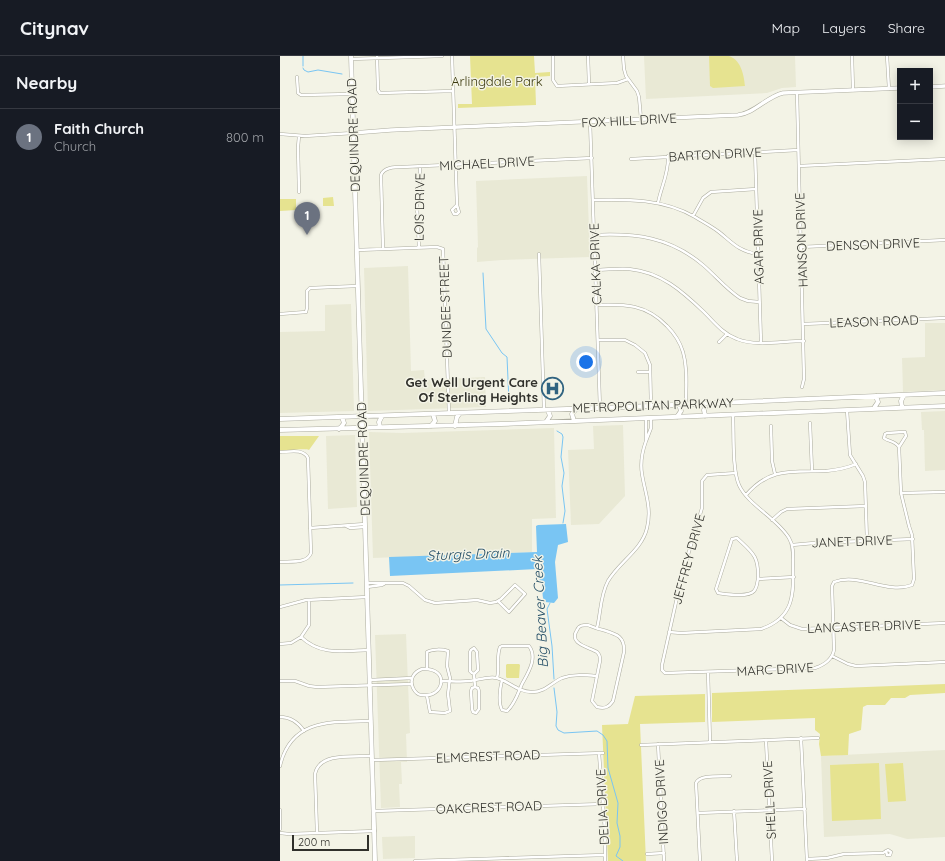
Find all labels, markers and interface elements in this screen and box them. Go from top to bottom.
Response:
text: Citynav [20,16,89,40]
text: Map [771,19,800,37]
text: Layers [822,19,866,37]
text: Share [888,19,925,37]
map controls [897,68,933,140]
button: + [897,68,933,104]
text: Nearby [16,72,77,93]
park label: Arlingdale Park [451,73,543,89]
street label: DEQUINDRE ROAD [343,78,363,192]
button: − [897,104,933,140]
street label: FOX HILL DRIVE [581,110,677,130]
text: Faith Church [54,119,144,138]
text: 1 [26,129,32,145]
text: 800 m [226,129,264,145]
text: Church [54,138,96,154]
street label: BARTON DRIVE [668,144,762,164]
street label: MICHAEL DRIVE [439,153,535,173]
street label: LOIS DRIVE [410,173,428,241]
street label: HANSON DRIVE [791,192,811,288]
pin: 1 [294,202,320,235]
street label: AGAR DRIVE [749,209,767,285]
street label: CALKA DRIVE [586,223,604,305]
street label: DENSON DRIVE [826,234,920,254]
street label: DUNDEE STREET [435,255,455,358]
street label: LEASON ROAD [829,311,919,331]
your location [576,352,596,372]
place label: Get Well Urgent Care Of Sterling Heights [406,374,538,405]
hospital icon: Get Well Urgent Care Of Sterling Heights [540,376,566,402]
street label: METROPOLITAN PARKWAY [572,394,735,416]
street label: DEQUINDRE ROAD [353,402,373,516]
street label: JEFFREY DRIVE [668,512,708,606]
street label: JANET DRIVE [811,532,893,550]
water label: Sturgis Drain [426,544,511,564]
water label: Big Beaver Creek [528,554,552,668]
street label: LANCASTER DRIVE [807,616,921,636]
street label: MARC DRIVE [736,659,814,679]
street label: ELMCREST ROAD [435,746,541,766]
street label: INDIGO DRIVE [651,759,671,845]
street label: SHELL DRIVE [759,760,779,840]
street label: DELIA DRIVE [592,769,612,845]
street label: OAKCREST ROAD [436,797,542,817]
scale bar [292,833,369,852]
text: 200 m [298,835,330,849]

